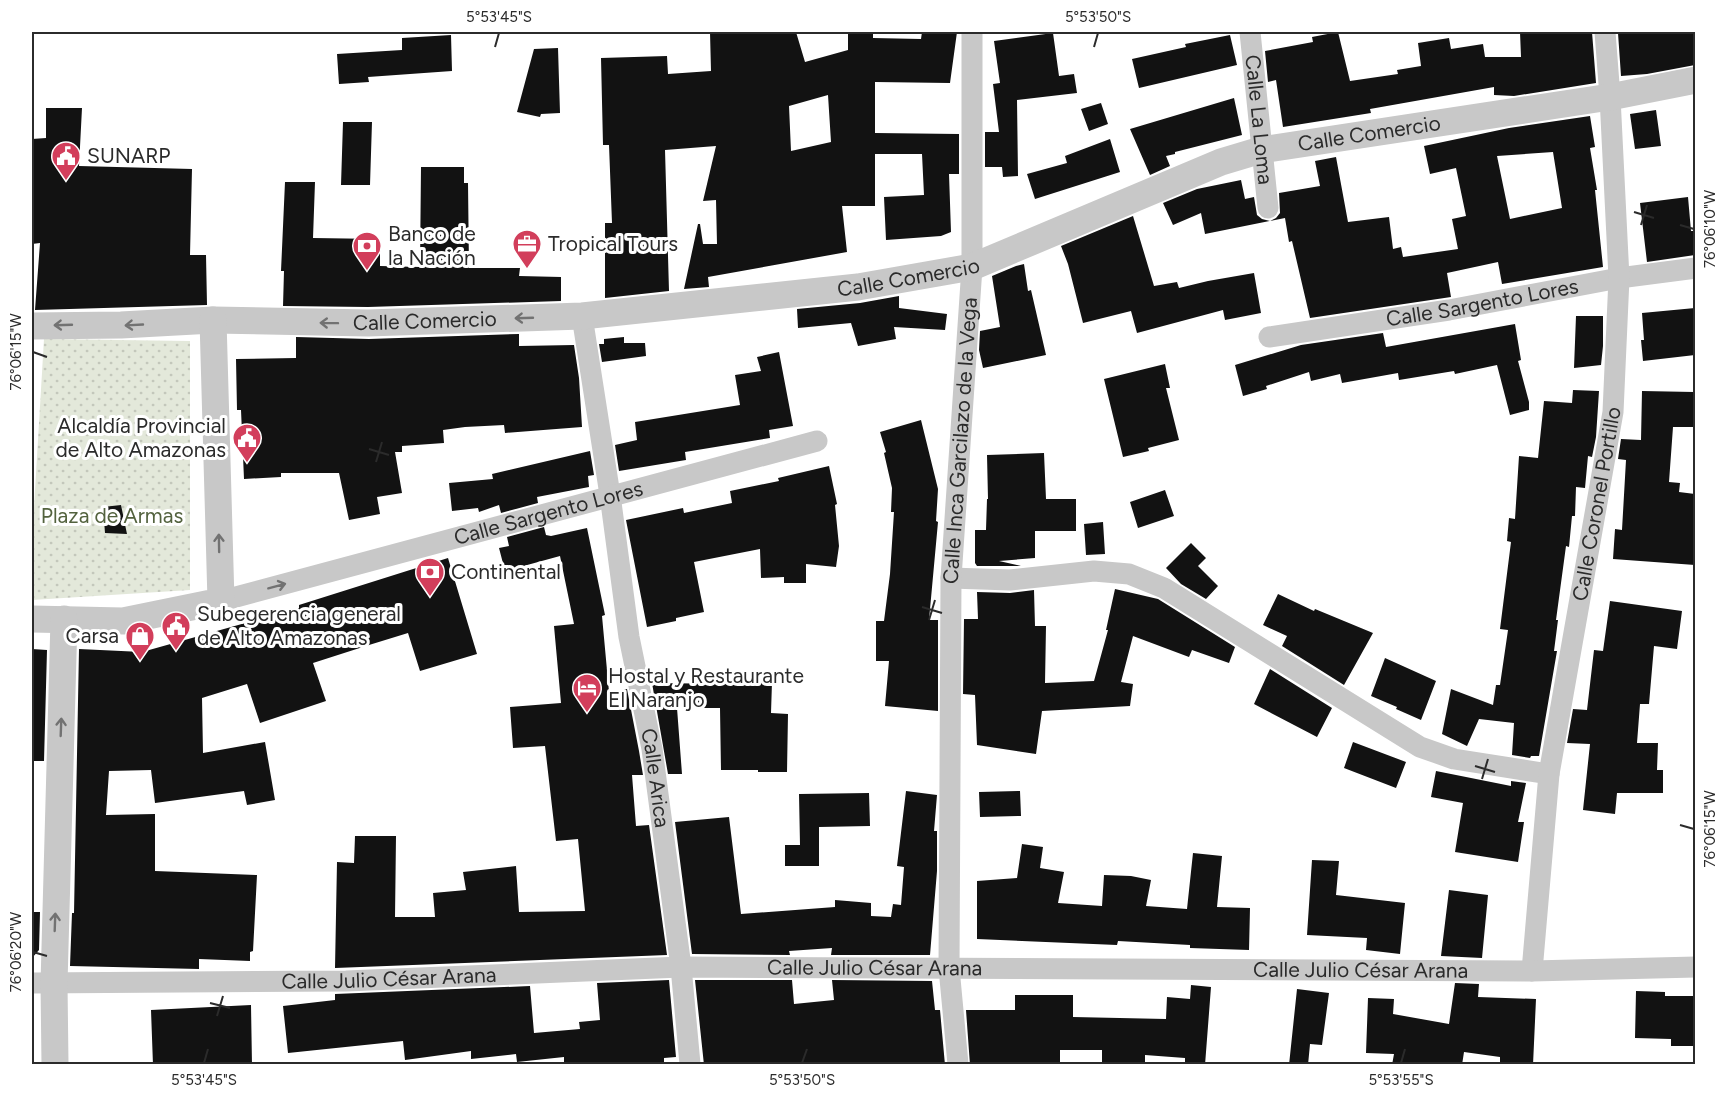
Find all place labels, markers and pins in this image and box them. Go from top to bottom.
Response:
public building icon: SUNARP [50,140,82,182]
place label: SUNARP [87,143,171,168]
place label: Banco de la Nación [388,221,476,270]
office icon: Tropical Tours [511,228,543,270]
bank icon: Banco de la Nación [351,230,383,272]
place label: Tropical Tours [548,231,678,256]
place label: Alcaldía Provincial de Alto Amazonas [55,413,226,462]
public building icon: Alcaldía Provincial de Alto Amazonas [231,422,263,464]
bank icon: Continental [414,556,446,598]
place label: Continental [451,559,561,584]
place label: Subegerencia general de Alto Amazonas [197,601,401,650]
public building icon: Subegerencia general de Alto Amazonas [160,610,192,652]
shop icon: Carsa [124,620,156,662]
place label: Carsa [66,623,119,648]
place label: Hostal y Restaurante El Naranjo [608,663,804,712]
hotel icon: Hostal y Restaurante El Naranjo [571,672,603,714]

